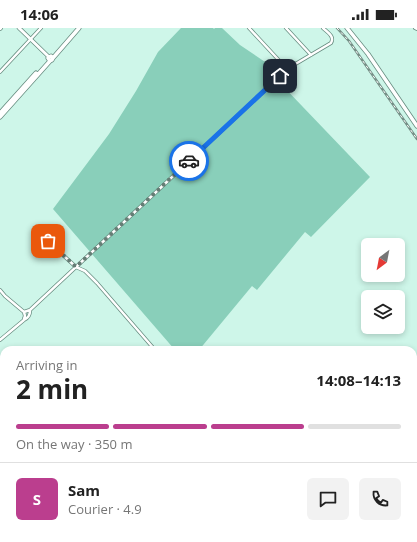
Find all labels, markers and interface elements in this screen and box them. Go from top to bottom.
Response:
text: 14:06 [20,4,59,24]
pin [263,59,297,93]
icon: home [269,65,291,87]
courier [169,141,209,181]
icon: car [178,150,200,172]
pin [31,224,65,258]
icon: bag [37,230,59,252]
north arrow [361,238,405,282]
map controls [361,238,405,334]
button: layers [361,290,405,334]
text: Arriving in [16,356,78,374]
text: 14:08–14:13 [316,370,401,390]
text: 2 min [16,371,88,407]
text: On the way · 350 m [16,435,132,453]
button: chat [307,478,349,520]
button: phone [359,478,401,520]
text: Sam [68,480,100,500]
text: S [33,489,41,509]
text: Courier · 4.9 [68,500,142,518]

